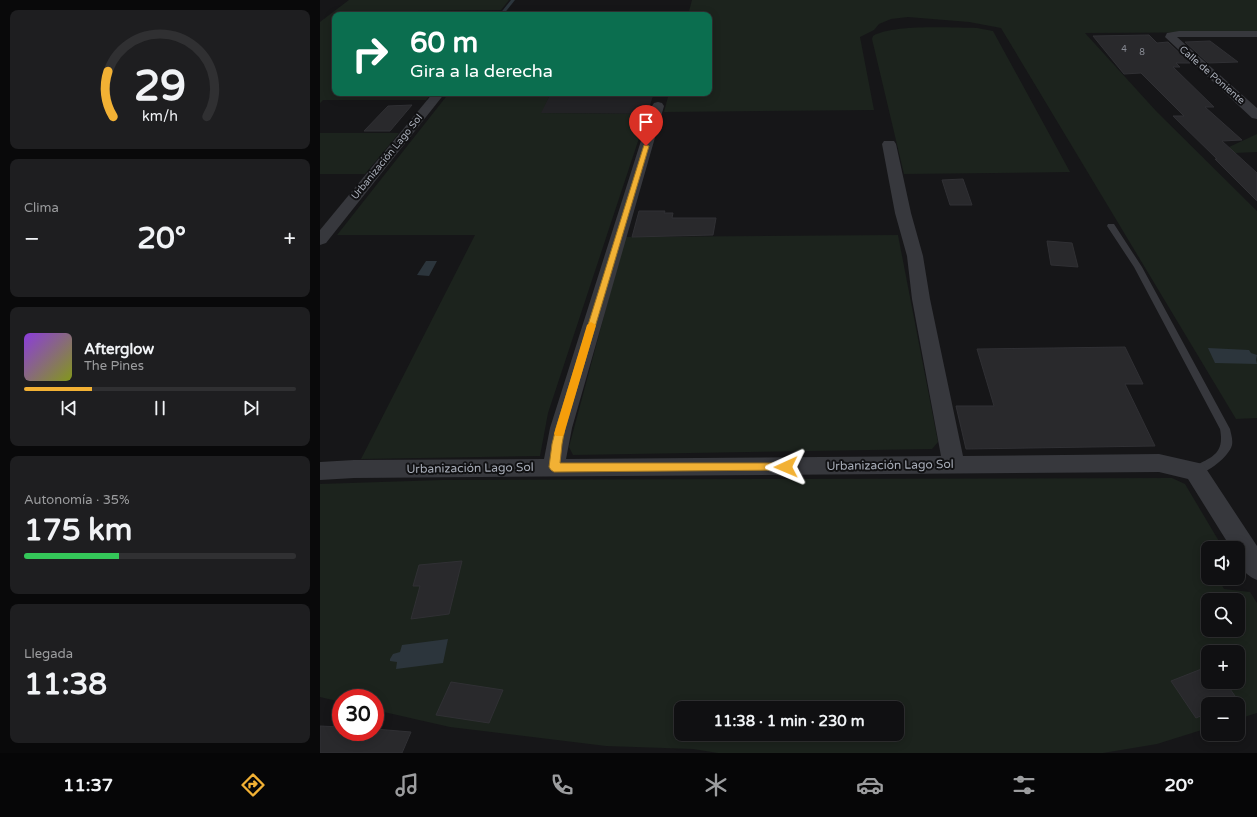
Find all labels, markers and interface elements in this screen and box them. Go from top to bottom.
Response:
text: 60 m [410,26,478,60]
icon: right [344,28,396,80]
street label: Calle de Poniente [1177,43,1247,107]
house number: 4 [1121,44,1127,55]
house number: 8 [1139,47,1145,58]
text: Gira a la derecha [410,60,553,82]
text: 29 [134,62,186,112]
pin [629,105,663,146]
text: km/h [142,108,178,125]
icon: arrive [635,111,657,133]
street label: Urbanización Lago Sol [349,112,425,202]
text: Clima [24,200,59,216]
text: 20° [137,220,186,257]
text: − [24,226,40,252]
text: + [284,226,296,252]
text: Afterglow [84,340,154,358]
text: The Pines [84,358,144,374]
icon: previous [58,397,80,419]
icon: pause [149,397,171,419]
icon: next [240,397,262,419]
position arrow [765,446,807,488]
street label: Urbanización Lago Sol [826,457,954,473]
street label: Urbanización Lago Sol [406,460,534,476]
text: Autonomía · 35% [24,492,130,508]
text: 175 km [24,512,132,549]
map controls [1201,541,1245,741]
button: sound [1201,541,1245,585]
button: search [1201,593,1245,637]
button: + [1201,645,1245,689]
text: Llegada [24,646,73,662]
text: 11:38 [24,666,107,703]
speed limit sign: 30 [332,689,384,741]
button: − [1201,697,1245,741]
text: 11:38 · 1 min · 230 m [714,712,864,730]
icon: directions [239,771,267,799]
icon: music [393,771,421,799]
icon: phone [548,771,576,799]
icon: climate [702,771,730,799]
icon: car [856,771,884,799]
icon: filters [1010,771,1038,799]
text: 11:37 [63,774,113,796]
text: 20° [1164,774,1194,796]

